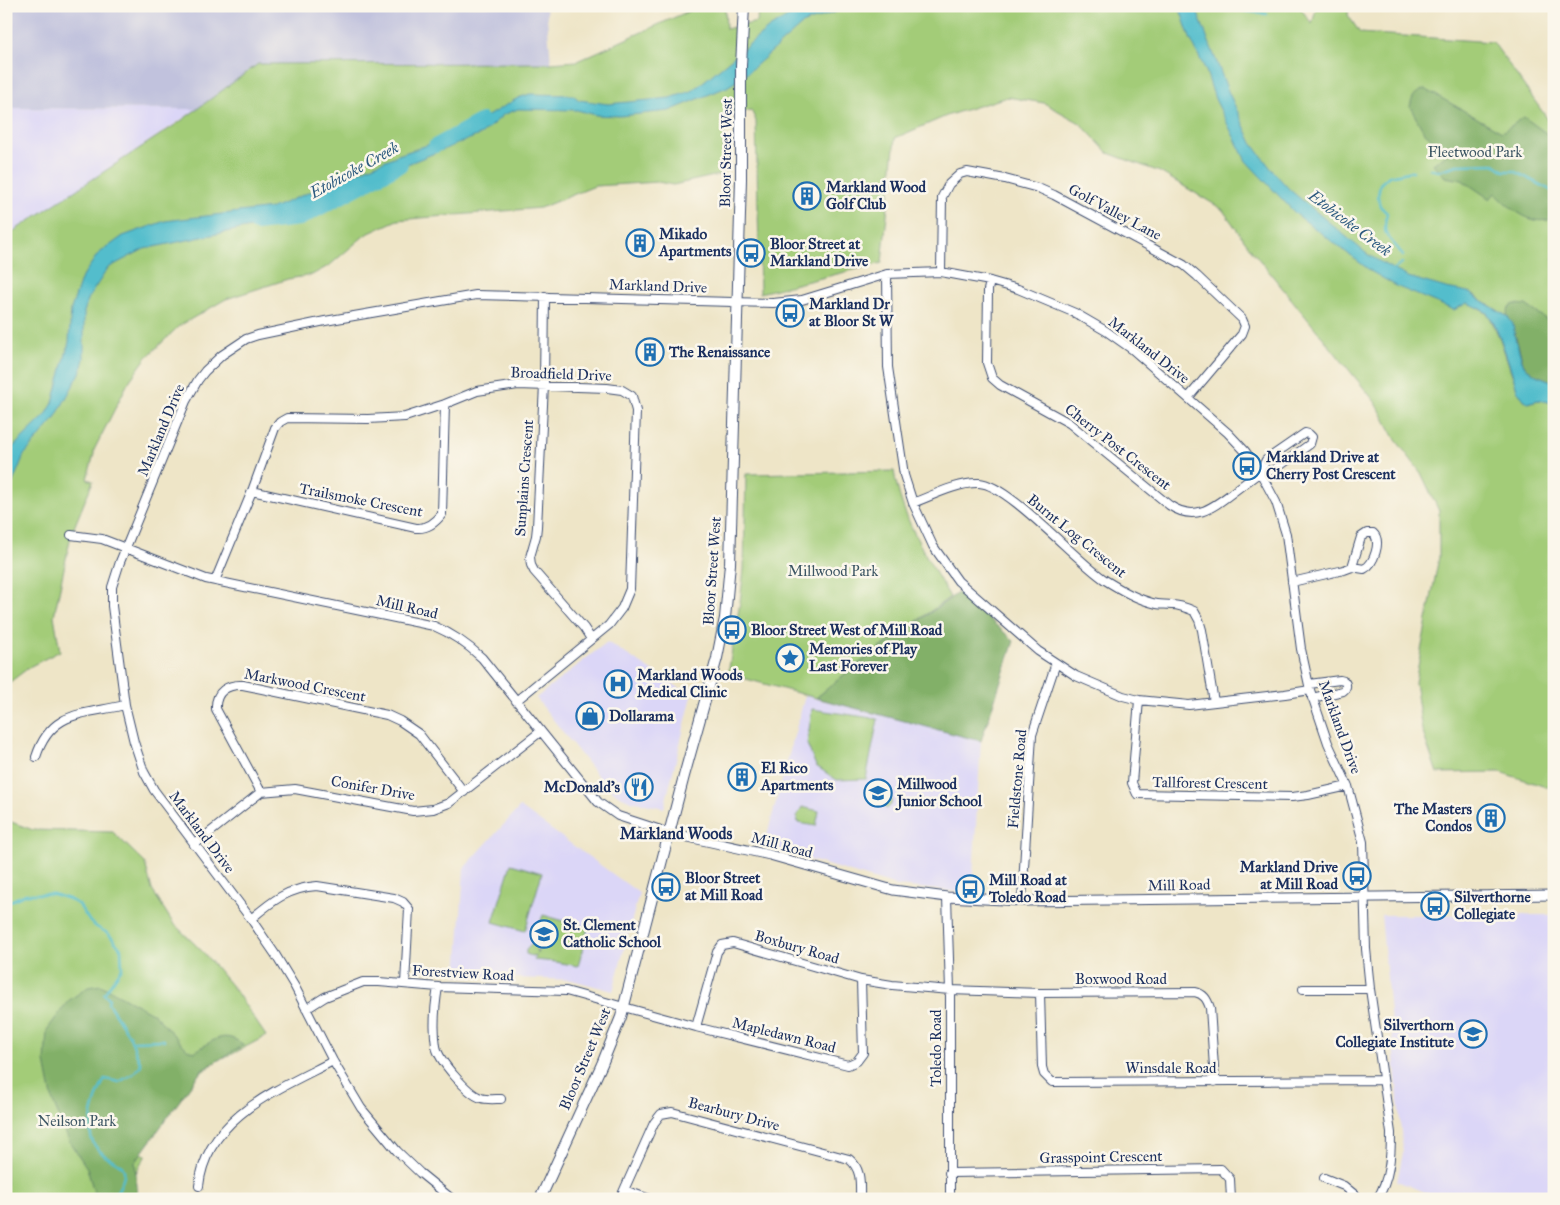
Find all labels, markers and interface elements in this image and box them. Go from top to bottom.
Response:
street label: Bloor Street West [716,98,736,208]
water label: Etobicoke Creek [305,138,402,203]
park label: Fleetwood Park [1428,143,1522,161]
place label: Markland Wood Golf Club [826,178,927,213]
street label: Golf Valley Lane [1065,180,1165,244]
building icon: Markland Wood Golf Club [792,181,822,211]
water label: Etobicoke Creek [1304,185,1395,260]
place label: Mikado Apartments [658,225,732,261]
building icon: Mikado Apartments [625,228,655,258]
place label: Bloor Street at Markland Drive [770,235,869,270]
bus stop icon: Bloor Street at Markland Drive [736,238,766,268]
street label: Markland Drive [609,275,707,297]
place label: Markland Dr at Bloor St W [809,295,894,330]
bus stop icon: Markland Dr at Bloor St W [775,298,805,328]
street label: Markland Drive [1105,313,1193,387]
building icon: The Renaissance [635,337,665,367]
place label: The Renaissance [668,343,771,361]
street label: Broadfield Drive [510,363,612,385]
street label: Markland Drive [134,381,188,479]
street label: Cherry Post Crescent [1061,400,1175,494]
street label: Sunplains Crescent [511,418,537,537]
place label: Markland Drive at Cherry Post Crescent [1266,448,1396,484]
bus stop icon: Markland Drive at Cherry Post Crescent [1232,451,1262,481]
street label: Trailsmoke Crescent [298,479,425,521]
street label: Burnt Log Crescent [1024,490,1131,582]
street label: Bloor Street West [699,515,725,626]
park label: Millwood Park [788,562,878,580]
street label: Mill Road [374,591,440,623]
bus stop icon: Bloor Street West of Mill Road [717,615,747,645]
place label: Bloor Street West of Mill Road [751,621,943,639]
place label: Memories of Play Last Forever [809,640,918,675]
place icon: Memories of Play Last Forever [775,643,805,673]
street label: Markwood Crescent [243,664,368,706]
place label: Markland Woods Medical Clinic [637,666,743,701]
hospital icon: Markland Woods Medical Clinic [603,669,633,699]
street label: Markland Drive [1315,678,1365,776]
shop icon: Dollarama [575,701,605,731]
place label: Dollarama [609,707,674,725]
street label: Fieldstone Road [1004,728,1030,829]
place label: El Rico Apartments [760,759,834,795]
building icon: El Rico Apartments [727,762,757,792]
street label: Conifer Drive [330,772,416,804]
restaurant icon: McDonald's [624,772,654,802]
street label: Tallforest Crescent [1152,773,1269,793]
place label: Millwood Junior School [895,775,983,811]
place label: McDonald's [544,778,621,796]
school or university icon: Millwood Junior School [863,778,893,808]
street label: Markland Drive [165,787,239,877]
place label: The Masters Condos [1393,800,1473,835]
building icon: The Masters Condos [1476,803,1506,833]
district label: Markland Woods [620,824,732,843]
street label: Mill Road [749,828,815,862]
place label: Markland Drive at Mill Road [1240,858,1339,893]
bus stop icon: Markland Drive at Mill Road [1342,861,1372,891]
place label: Bloor Street at Mill Road [685,869,763,904]
place label: Mill Road at Toledo Road [988,871,1067,906]
bus stop icon: Bloor Street at Mill Road [651,872,681,902]
bus stop icon: Mill Road at Toledo Road [955,874,985,904]
street label: Mill Road [1147,875,1211,895]
place label: Silverthorne Collegiate [1454,888,1531,924]
bus stop icon: Silverthorne Collegiate [1420,891,1450,921]
place label: St. Clement Catholic School [563,916,662,951]
school or university icon: St. Clement Catholic School [529,919,559,949]
street label: Boxbury Road [753,926,842,968]
street label: Forestview Road [411,961,515,985]
street label: Boxwood Road [1075,970,1167,988]
street label: Bloor Street West [555,1005,615,1113]
street label: Toledo Road [927,1009,945,1087]
street label: Mapledawn Road [730,1013,838,1057]
place label: Silverthorn Collegiate Institute [1335,1016,1455,1052]
school or university icon: Silverthorn Collegiate Institute [1458,1019,1488,1049]
street label: Winsdale Road [1125,1059,1217,1077]
street label: Bearbury Drive [686,1093,782,1135]
park label: Neilson Park [38,1112,116,1130]
street label: Grasspoint Crescent [1039,1147,1163,1167]

